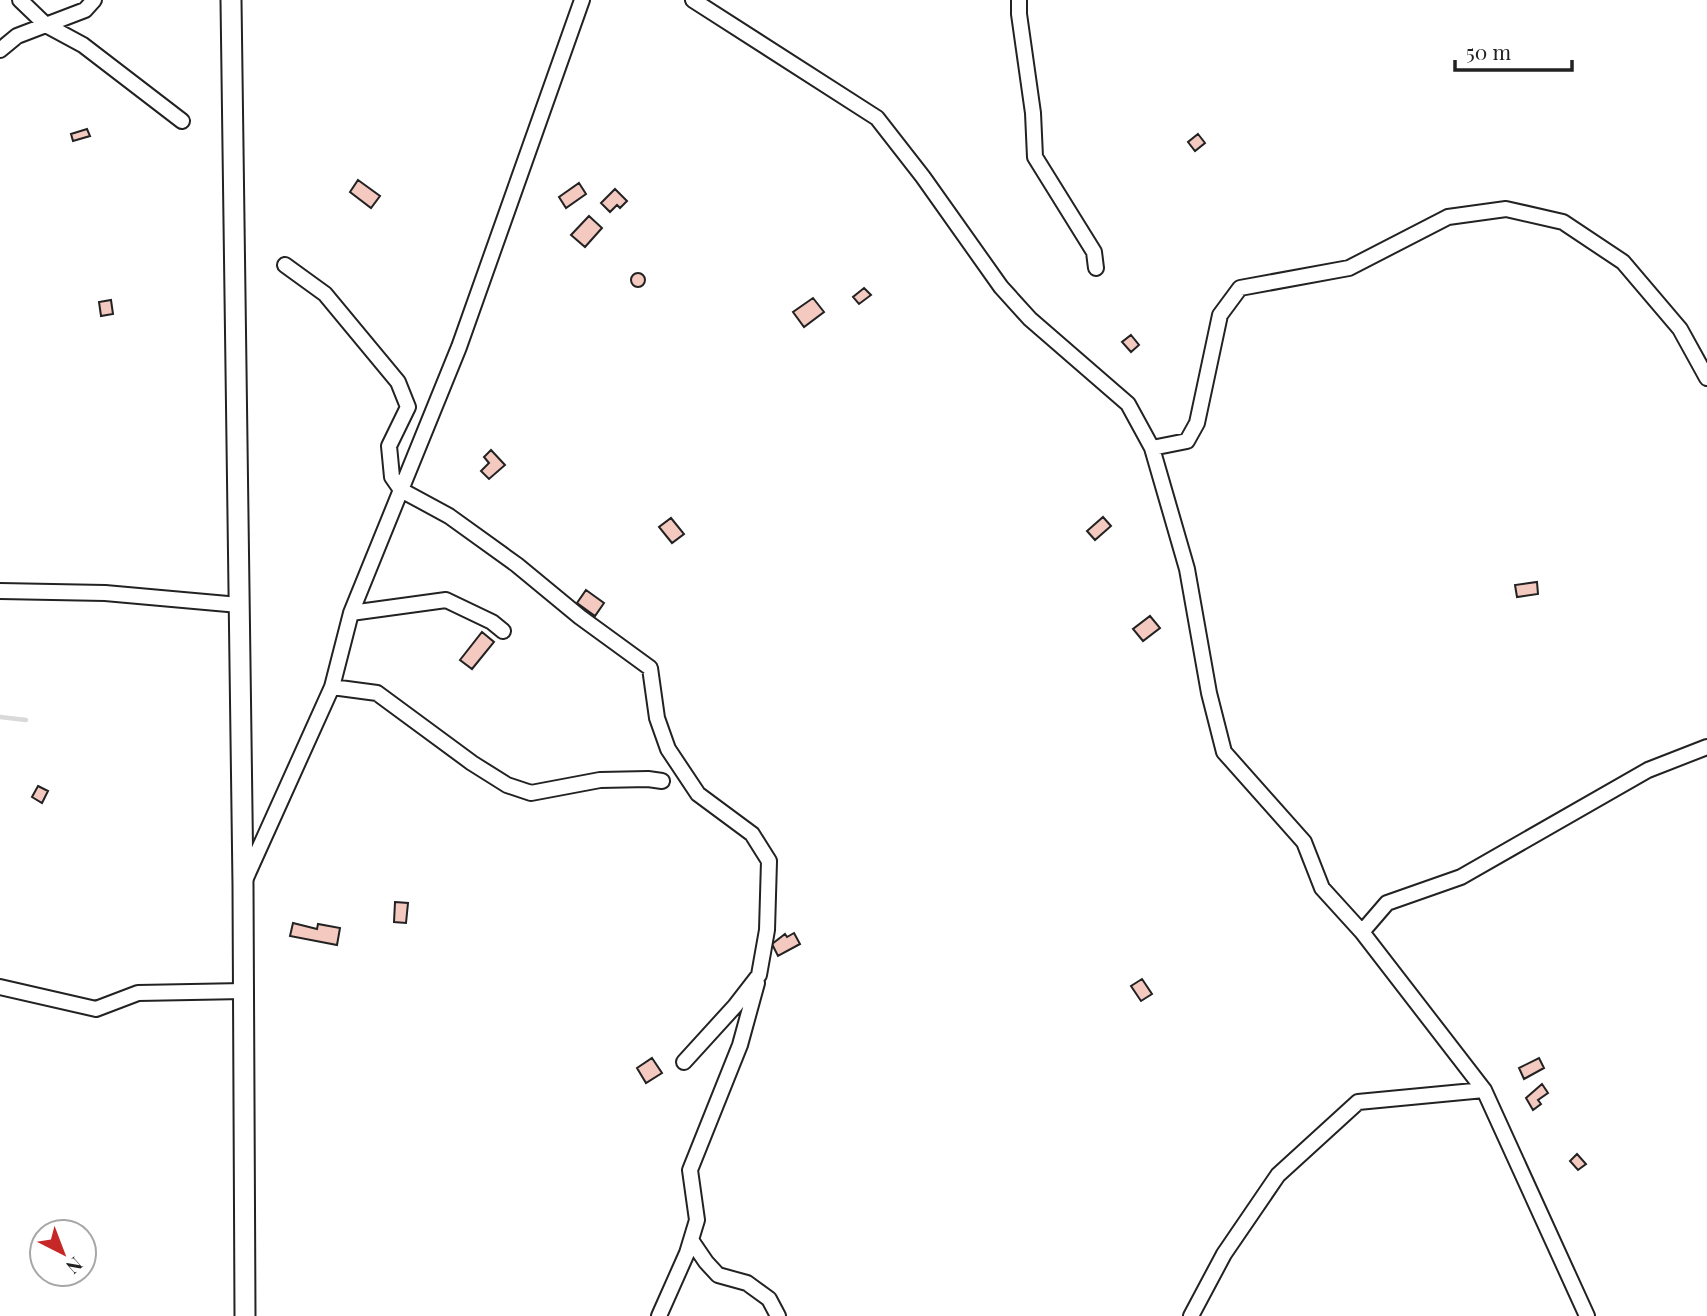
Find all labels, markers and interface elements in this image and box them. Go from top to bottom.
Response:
scale bar [1455,28,1572,72]
text: 50 m [1466,37,1512,65]
north arrow [28,1218,98,1288]
text: N [61,1252,89,1281]

